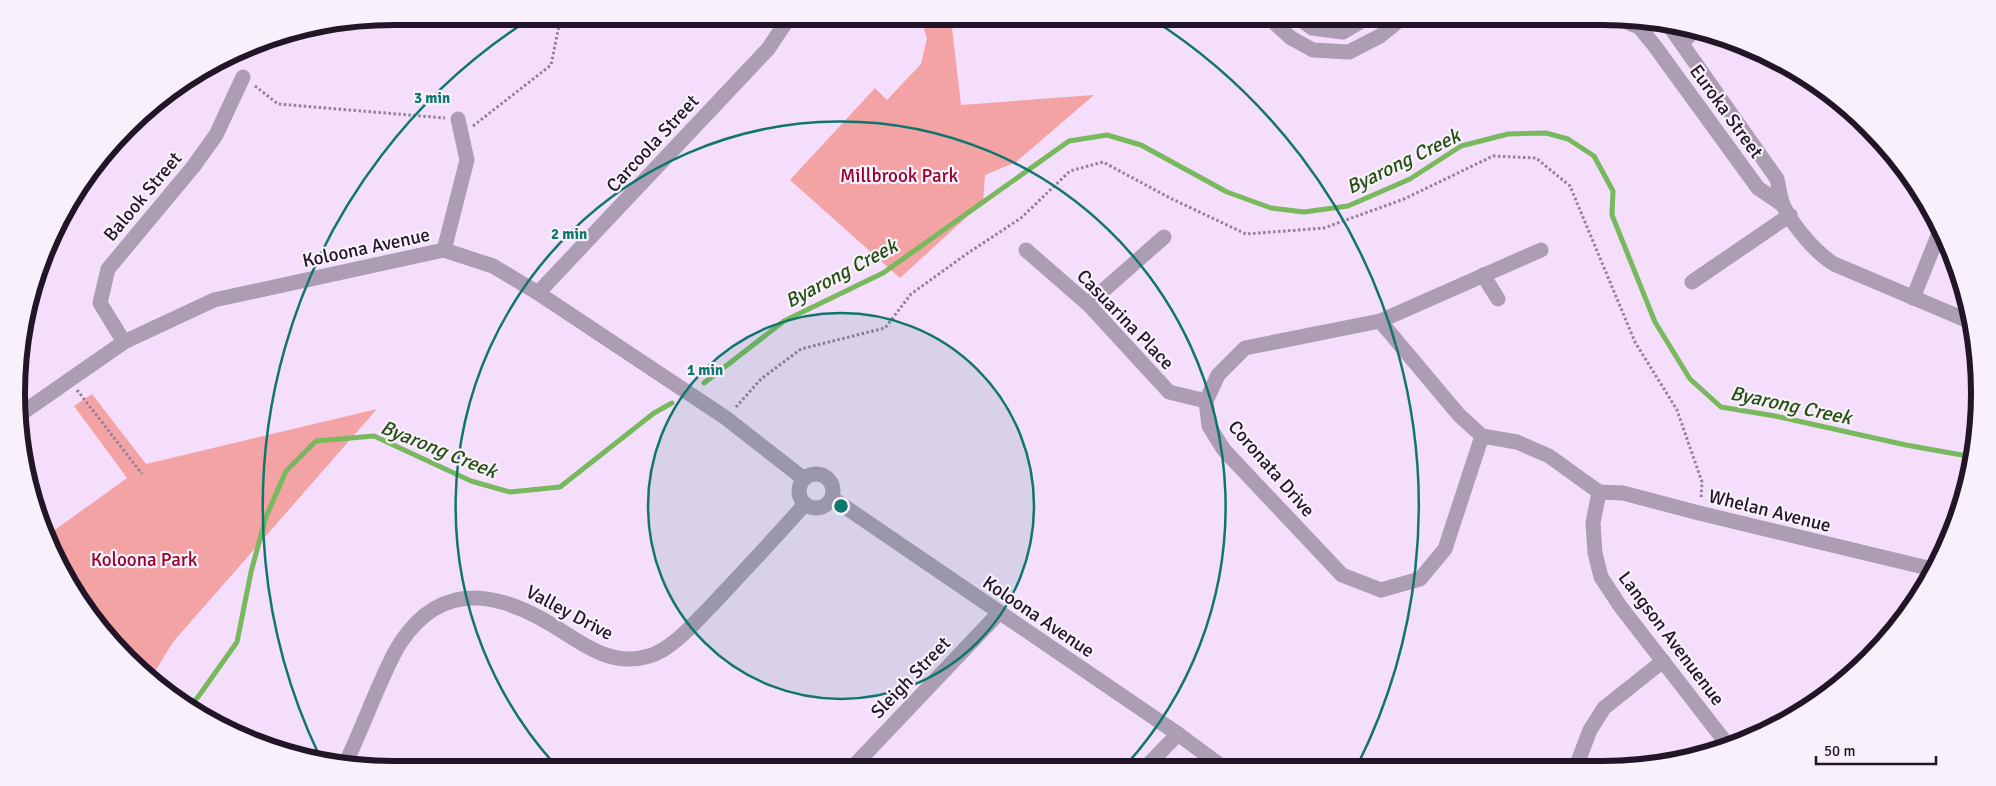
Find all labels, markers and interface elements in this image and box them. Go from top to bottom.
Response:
street label: Euroka Street [1684,60,1769,164]
text: 3 min [414,89,450,107]
street label: Carcoola Street [601,89,704,198]
water label: Byarong Creek [1342,122,1466,200]
street label: Balook Street [98,147,187,246]
park label: Millbrook Park [840,164,959,188]
street label: Koloona Avenue [300,223,432,273]
text: 2 min [551,225,587,243]
water label: Byarong Creek [781,233,903,313]
street label: Casuarina Place [1071,265,1179,375]
text: 1 min [687,361,723,379]
water label: Byarong Creek [1728,380,1856,431]
water label: Byarong Creek [377,415,503,485]
street label: Coronata Drive [1223,415,1320,522]
street label: Whelan Avenue [1706,484,1833,538]
centre of rings [832,497,850,515]
park label: Koloona Park [91,548,198,572]
street label: Langson Avenuenue [1613,567,1730,711]
street label: Koloona Avenue [978,571,1099,663]
street label: Valley Drive [522,580,617,646]
street label: Sleigh Street [866,631,956,724]
scale bar [1816,734,1936,766]
text: 50 m [1824,742,1855,760]

